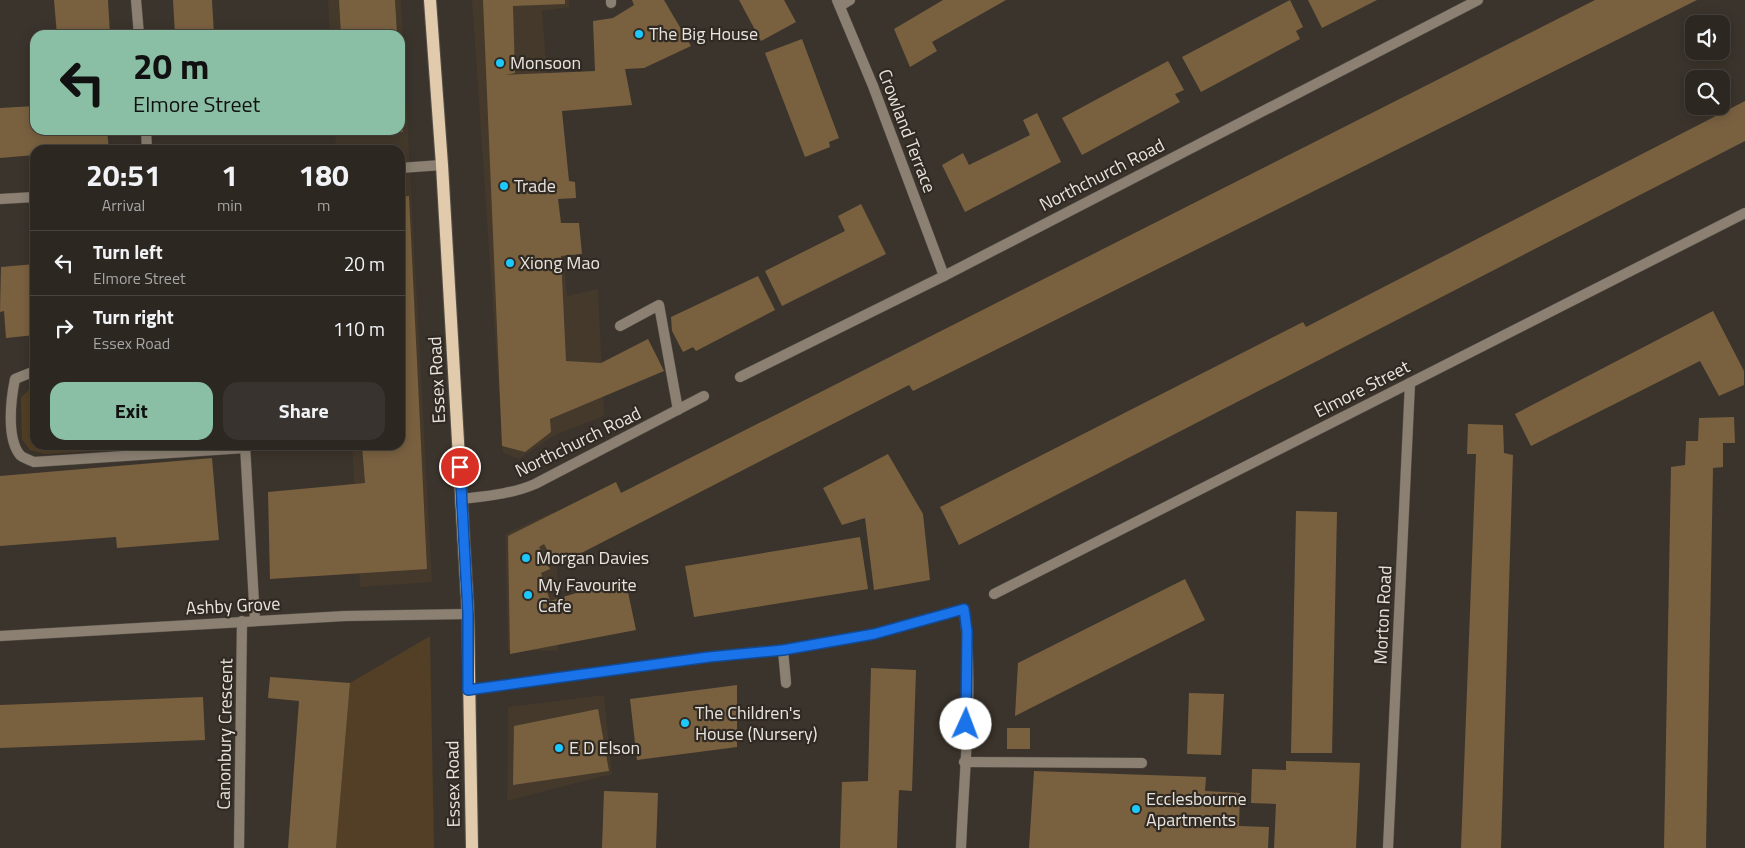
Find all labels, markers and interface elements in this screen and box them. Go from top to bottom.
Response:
map controls [1685,15,1730,115]
button: sound [1685,15,1730,60]
place label: The Big House [649,20,758,47]
marker: The Big House [633,28,645,40]
text: 20 m [133,39,209,93]
place label: Monsoon [510,49,581,76]
icon: left [50,50,115,115]
marker: Monsoon [494,57,506,69]
street label: Crowland Terrace [871,65,943,197]
button: search [1685,70,1730,115]
text: Elmore Street [133,87,260,121]
street label: Northchurch Road [1034,131,1169,218]
text: 20:51 [86,152,161,198]
text: 1 [221,152,238,198]
text: 180 [299,152,349,198]
place label: Trade [514,172,556,199]
marker: Trade [498,180,510,192]
text: Arrival [102,193,145,217]
text: min [217,193,242,217]
text: m [317,193,330,217]
text: Turn left [93,237,163,266]
icon: left [50,249,78,277]
text: 20 m [344,249,385,278]
place label: Xiong Mao [520,249,600,276]
marker: Xiong Mao [504,257,516,269]
text: Elmore Street [93,266,186,290]
text: Turn right [93,302,174,331]
icon: right [50,314,78,342]
text: 110 m [333,314,385,343]
text: Essex Road [93,331,170,355]
street label: Essex Road [421,336,452,424]
street label: Elmore Street [1309,353,1415,424]
button: Exit [50,382,213,440]
button: Share [223,382,385,440]
street label: Northchurch Road [510,399,645,484]
pin [439,446,481,488]
icon: arrive [446,453,474,481]
place label: Morgan Davies [536,544,649,571]
marker: Morgan Davies [520,552,532,564]
street label: Morton Road [1366,565,1399,665]
place label: My Favourite Cafe [538,571,637,619]
marker: My Favourite Cafe [522,589,534,601]
street label: Ashby Grove [185,590,281,621]
street label: Canonbury Crescent [210,657,239,810]
position arrow [939,697,991,749]
place label: The Children's House (Nursery) [695,699,817,747]
marker: The Children's House (Nursery) [679,717,691,729]
place label: E D Elson [569,734,640,761]
street label: Essex Road [438,740,467,828]
marker: E D Elson [553,742,565,754]
place label: Ecclesbourne Apartments [1146,785,1247,833]
marker: Ecclesbourne Apartments [1130,803,1142,815]

